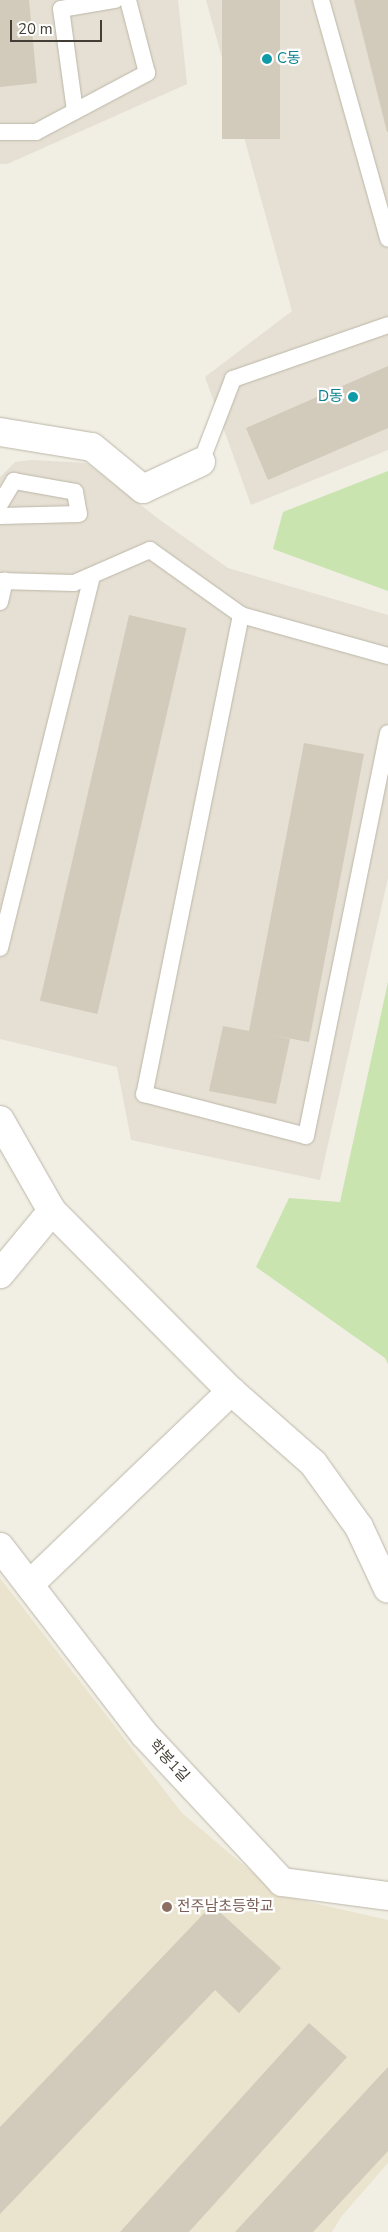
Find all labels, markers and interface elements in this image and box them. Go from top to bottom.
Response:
scale bar [12,10,105,42]
text: 20 m [18,19,53,39]
place label: C동 [277,50,301,68]
marker: C동 [261,53,273,65]
place label: D동 [318,388,343,406]
marker: D동 [347,391,359,403]
street label: 학봉1길 [145,1736,193,1786]
place label: 전주남초등학교 [177,1898,274,1916]
marker: 전주남초등학교 [161,1901,173,1913]

